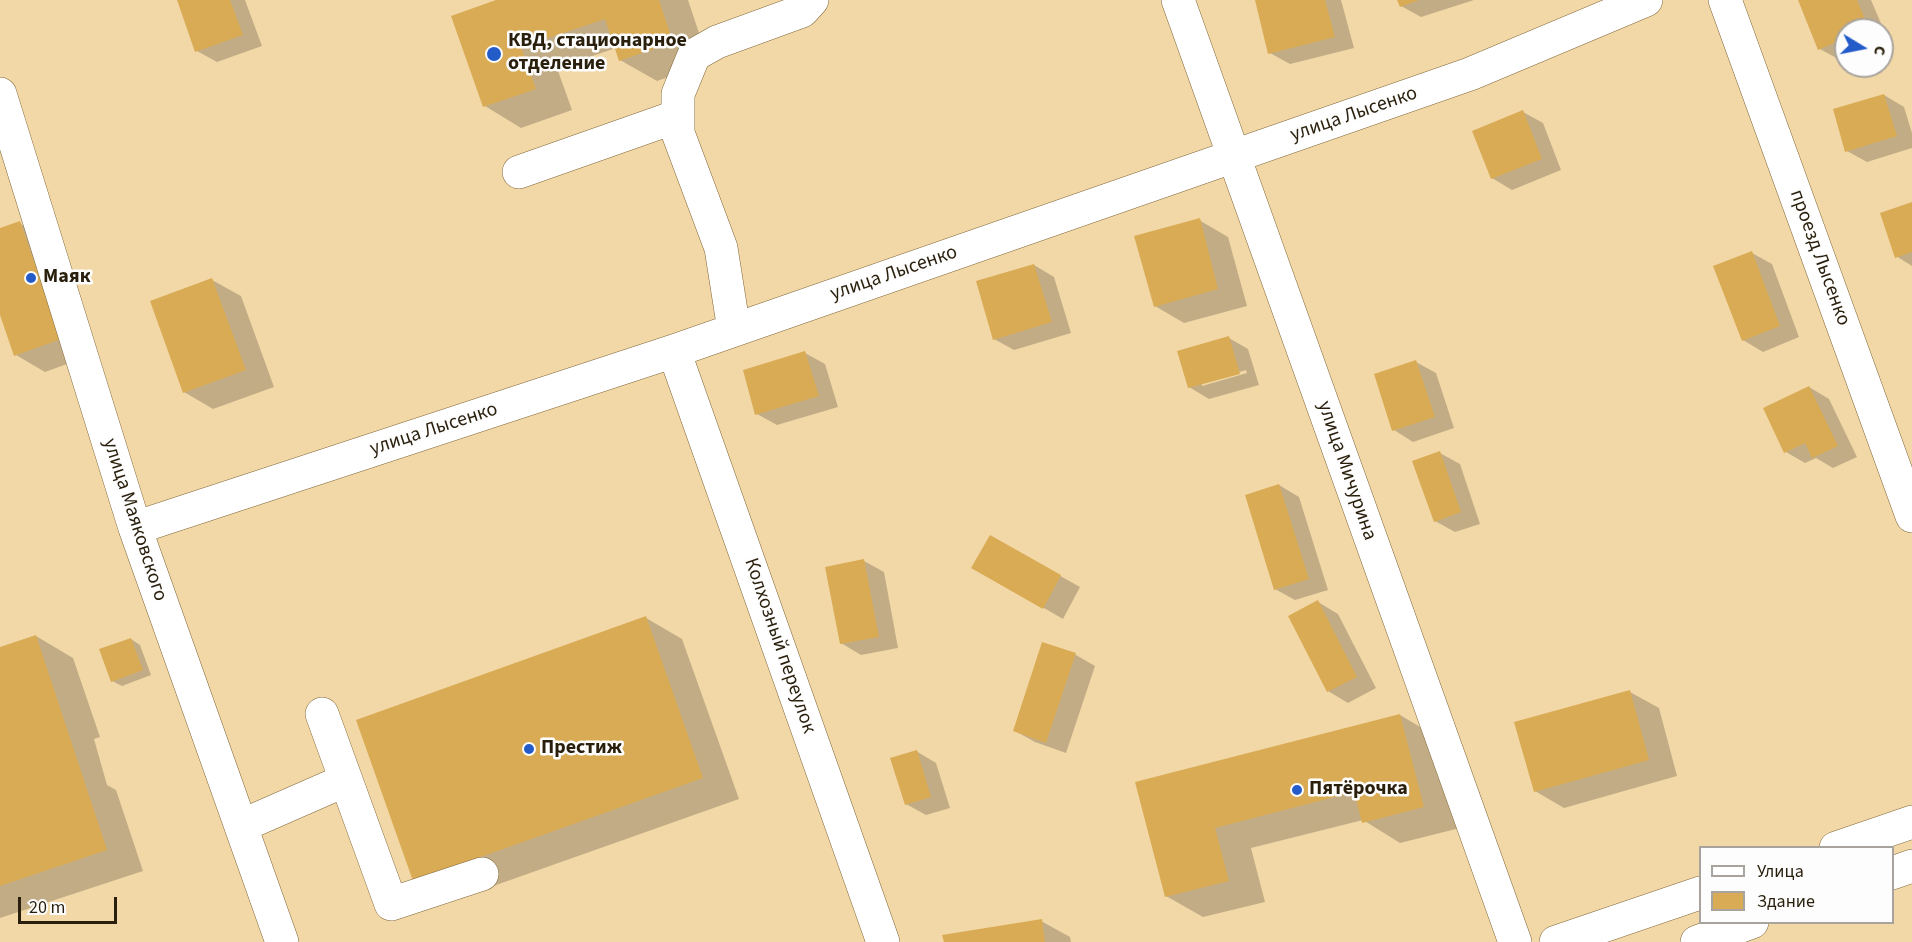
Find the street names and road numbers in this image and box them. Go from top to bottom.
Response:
street label: улица Лысенко [1287,82,1421,148]
street label: проезд Лысенко [1783,187,1855,329]
street label: улица Лысенко [827,241,961,307]
street label: улица Лысенко [367,398,501,462]
street label: улица Мичурина [1311,398,1381,544]
street label: улица Маяковского [96,436,172,604]
street label: Колхозный переулок [738,555,820,737]

